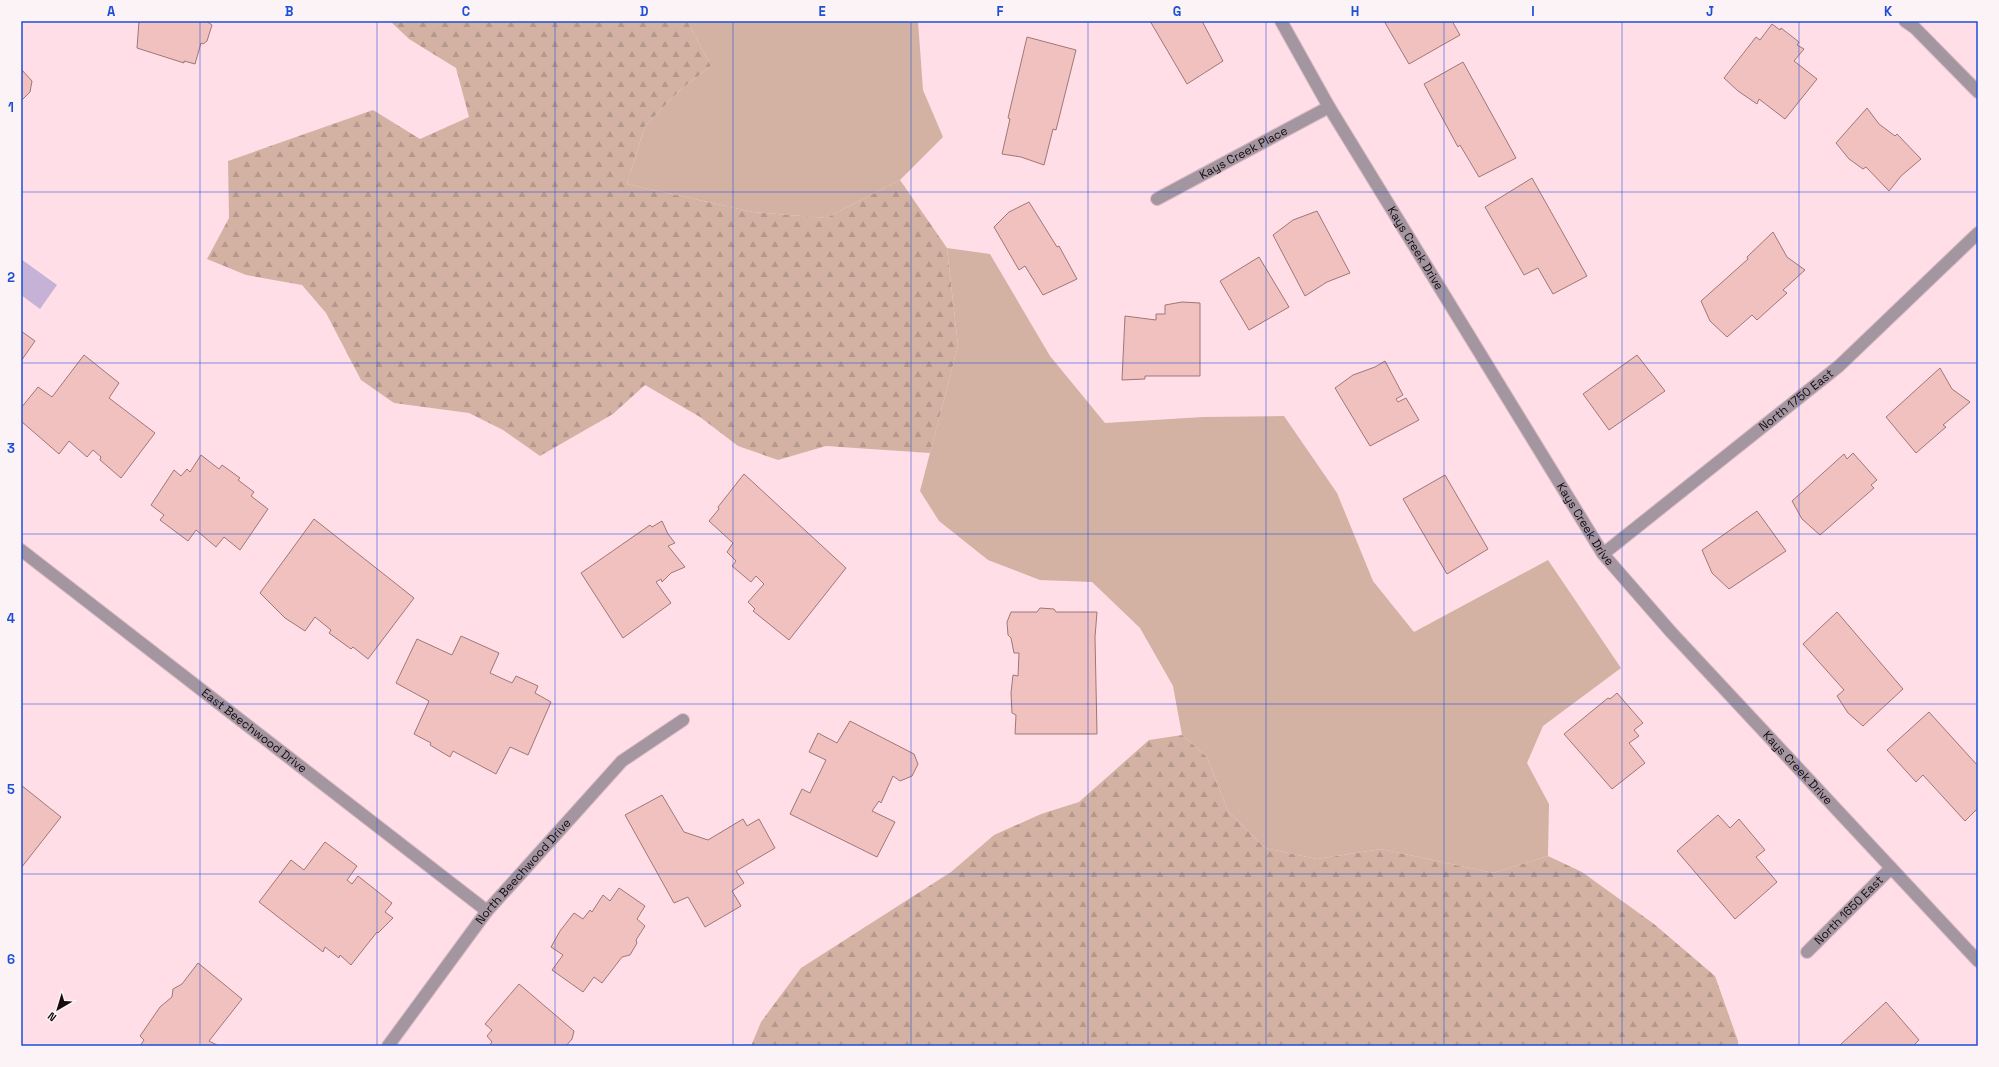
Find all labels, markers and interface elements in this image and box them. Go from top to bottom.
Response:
text: A [107,3,116,20]
text: B [285,3,294,20]
text: C [462,3,470,20]
text: D [640,3,649,20]
text: E [818,3,826,20]
text: F [997,3,1004,20]
text: G [1173,3,1181,20]
text: H [1351,3,1359,20]
text: I [1531,3,1535,20]
text: J [1706,3,1714,20]
text: K [1884,3,1893,20]
text: 1 [8,99,14,116]
street label: Kays Creek Place [1196,123,1290,183]
street label: Kays Creek Drive [1384,203,1447,293]
text: 2 [7,269,15,286]
street label: North 1750 East [1756,365,1837,435]
text: 3 [7,440,15,457]
street label: Kays Creek Drive [1553,479,1618,569]
text: 4 [7,610,15,627]
street label: East Beechwood Drive [198,685,310,777]
street label: Kays Creek Drive [1759,727,1836,808]
text: 5 [7,781,15,798]
street label: North Beechwood Drive [472,815,574,928]
street label: North 1650 East [1811,872,1887,948]
text: 6 [7,951,15,968]
north arrow [38,989,78,1029]
text: N [45,1009,59,1025]

